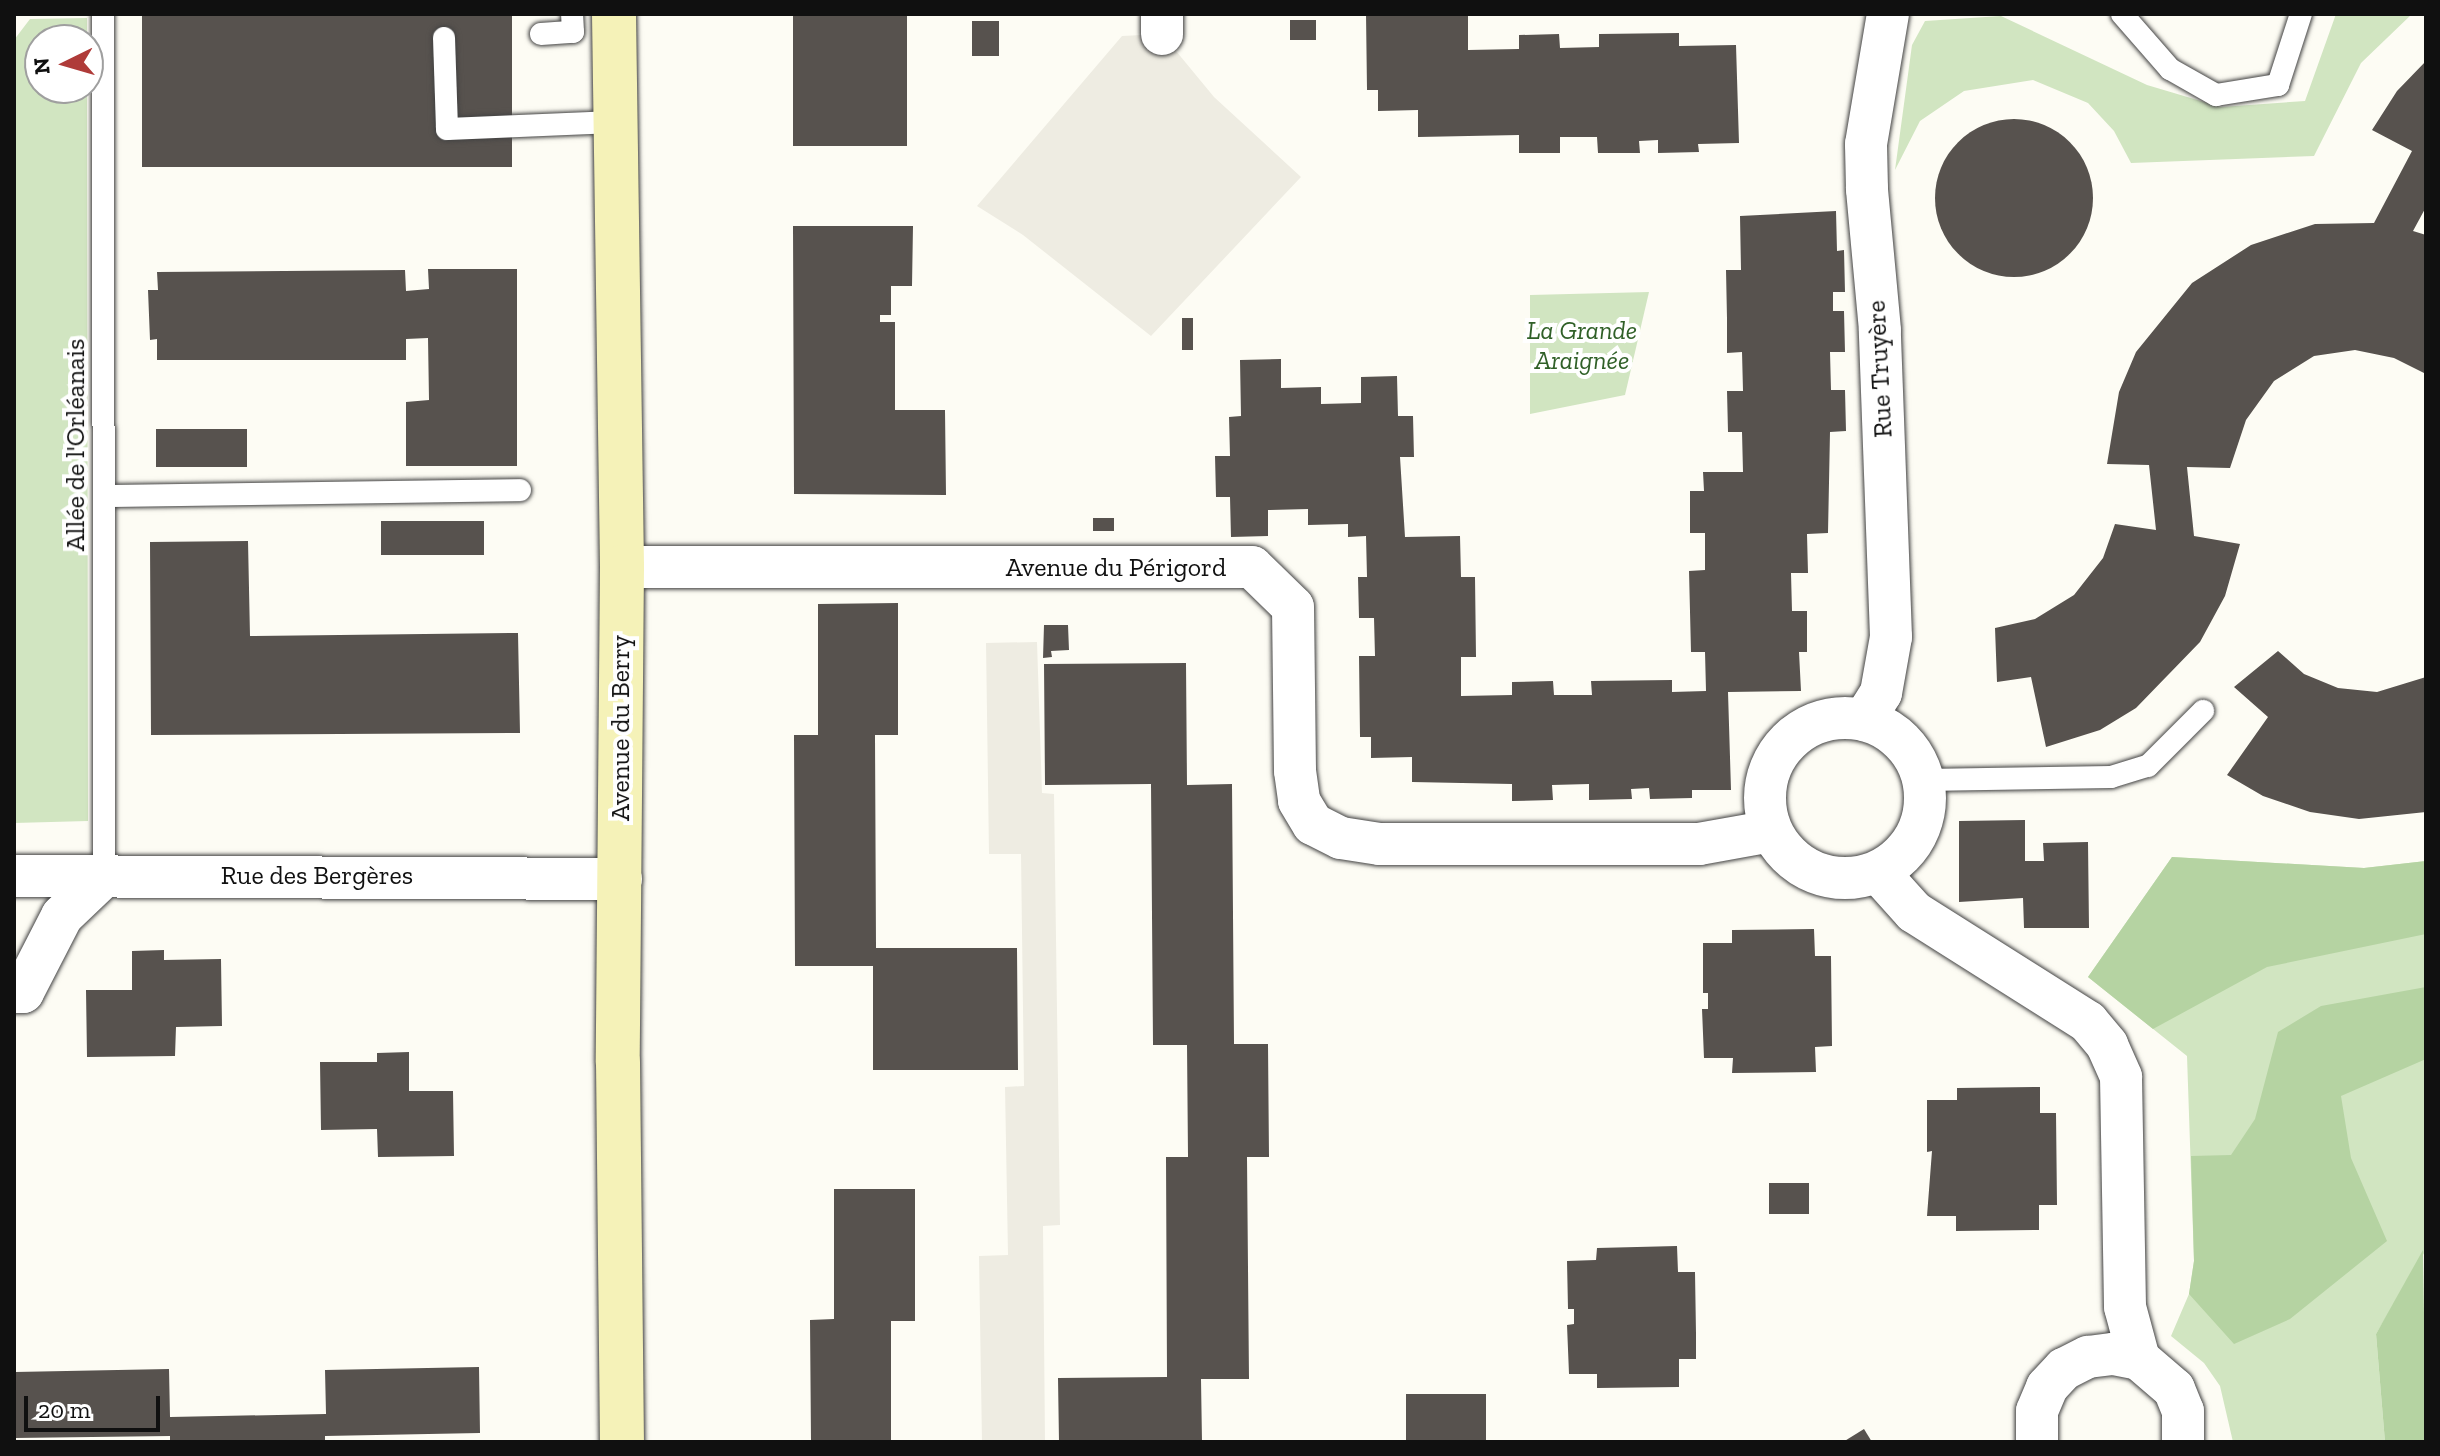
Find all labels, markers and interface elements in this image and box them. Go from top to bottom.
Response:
north arrow [24,24,104,104]
text: N [27,56,56,75]
street label: Rue Truyère [1861,299,1899,439]
park label: La Grande Araignée [1527,315,1637,376]
street label: Allée de l'Orléanais [60,339,92,551]
street label: Avenue du Périgord [1006,552,1226,584]
street label: Avenue du Berry [605,635,637,821]
street label: Rue des Bergères [221,860,413,892]
scale bar [28,1380,164,1430]
text: 20 m [38,1395,90,1424]

